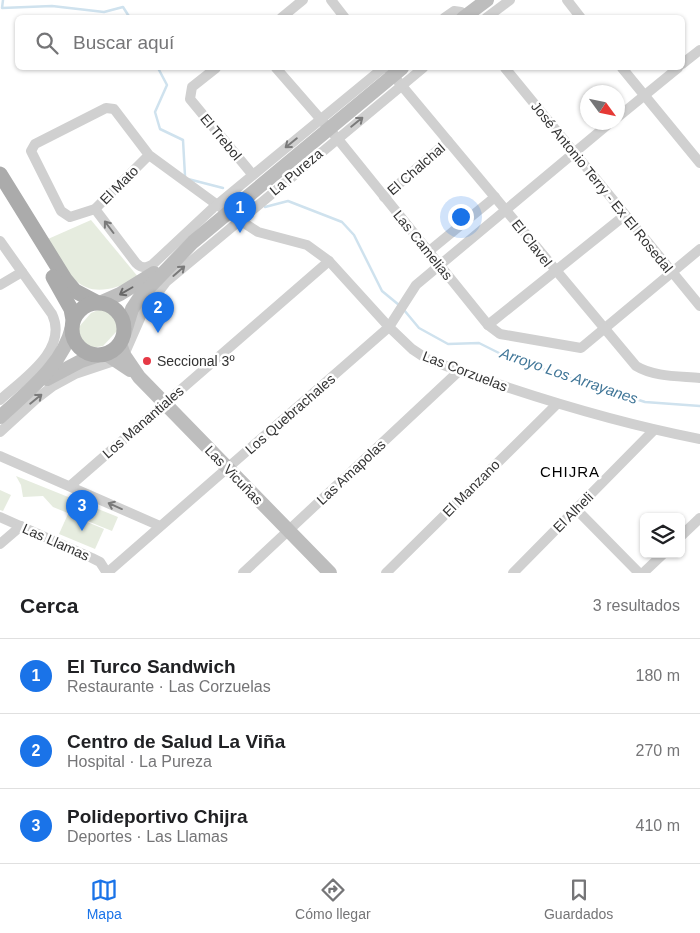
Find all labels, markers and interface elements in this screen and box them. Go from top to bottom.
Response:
search box [15,15,685,70]
icon: search [33,29,61,57]
text: Buscar aquí [73,32,174,53]
north arrow [580,85,625,130]
street label: José Antonio Terry - Ex El Rosedal [528,98,676,276]
street label: El Trebol [197,111,245,163]
one-way arrow [350,116,363,127]
one-way arrow [285,137,298,148]
street label: El Chalchal [384,140,448,198]
street label: La Pureza [266,145,326,199]
street label: El Mato [97,162,142,207]
pin: 1 [224,192,256,233]
your location [448,204,474,230]
street label: Las Camelias [390,207,456,283]
street label: El Clavel [509,216,555,270]
one-way arrow [103,221,114,234]
one-way arrow [172,266,185,277]
one-way arrow [119,286,133,296]
pin: 2 [142,292,174,333]
water label: Arroyo Los Arrayanes [497,344,641,407]
street label: Las Corzuelas [420,347,510,395]
place label: Seccional 3º [157,353,235,369]
marker: Seccional 3º [141,355,153,367]
street label: Los Quebrachales [242,371,338,457]
street label: Los Manantiales [99,383,187,461]
one-way arrow [29,394,42,405]
street label: Las Amapolas [313,436,389,508]
street label: Las Vicuñas [202,442,266,508]
street label: El Manzano [439,456,503,520]
district label: CHIJRA [540,463,600,480]
street label: El Alheli [550,489,596,535]
pin: 3 [66,490,98,531]
one-way arrow [108,501,123,510]
map controls [640,513,685,558]
button: layers [640,513,685,558]
street label: Las Llamas [20,520,92,564]
text: Cerca [20,594,78,617]
text: 3 resultados [593,597,680,614]
text: El Turco Sandwich [67,656,236,677]
text: 1 [32,667,40,684]
text: 180 m [636,667,680,684]
text: Restaurante · Las Corzuelas [67,678,271,695]
text: Centro de Salud La Viña [67,731,285,752]
text: 2 [32,742,40,759]
text: 270 m [636,742,680,759]
text: Hospital · La Pureza [67,753,212,770]
text: Polideportivo Chijra [67,806,248,827]
text: 3 [32,817,40,834]
text: 410 m [636,817,680,834]
text: Deportes · Las Llamas [67,828,228,845]
tab: Mapa [87,876,122,922]
tab: Cómo llegar [295,876,371,922]
tab: Guardados [544,876,613,922]

